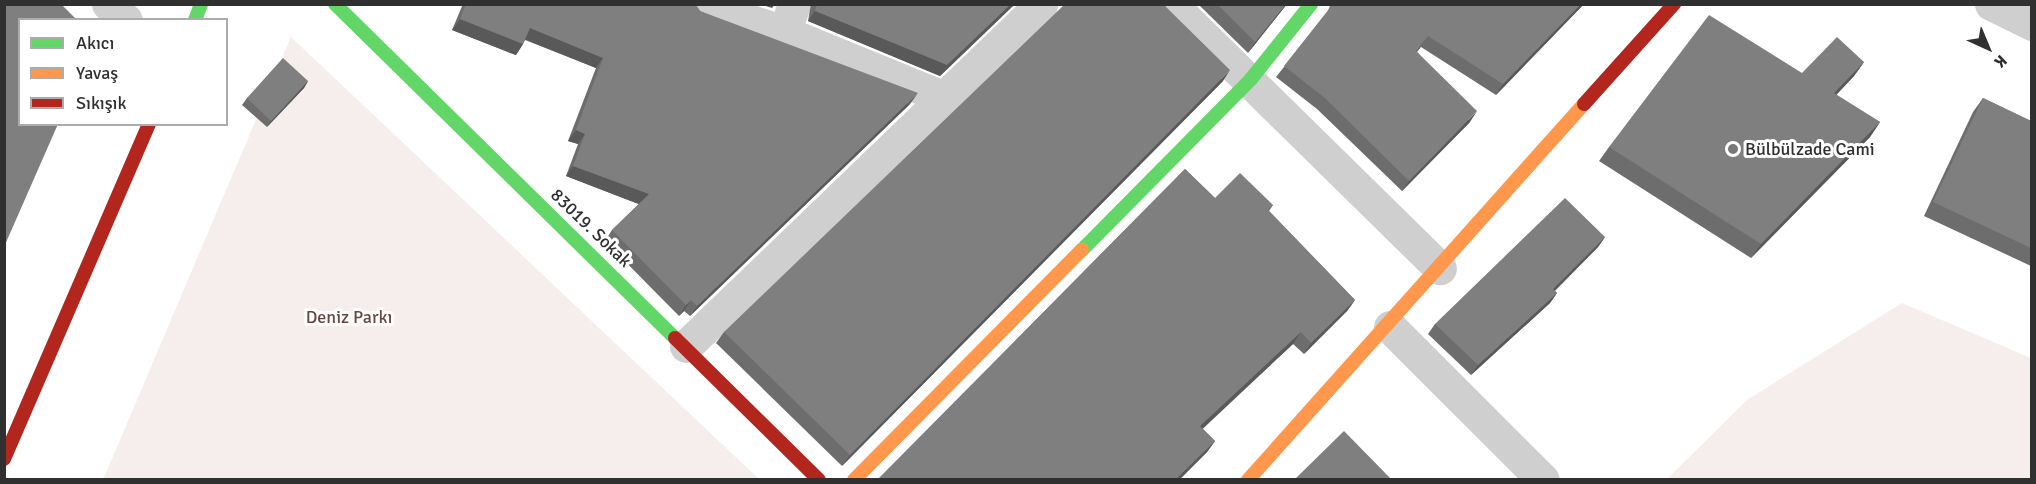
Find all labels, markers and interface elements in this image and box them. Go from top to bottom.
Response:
legend [18,18,228,126]
north arrow [1958,18,2018,78]
text: Akıcı [76,32,114,54]
text: K [1990,50,2011,72]
text: Yavaş [76,62,118,84]
text: Sıkışık [76,92,126,114]
place label: Bülbülzade Cami [1745,138,1875,160]
marker: Bülbülzade Cami [1726,142,1740,156]
street label: 83019. Sokak [546,184,636,272]
park label: Deniz Parkı [306,306,392,328]

